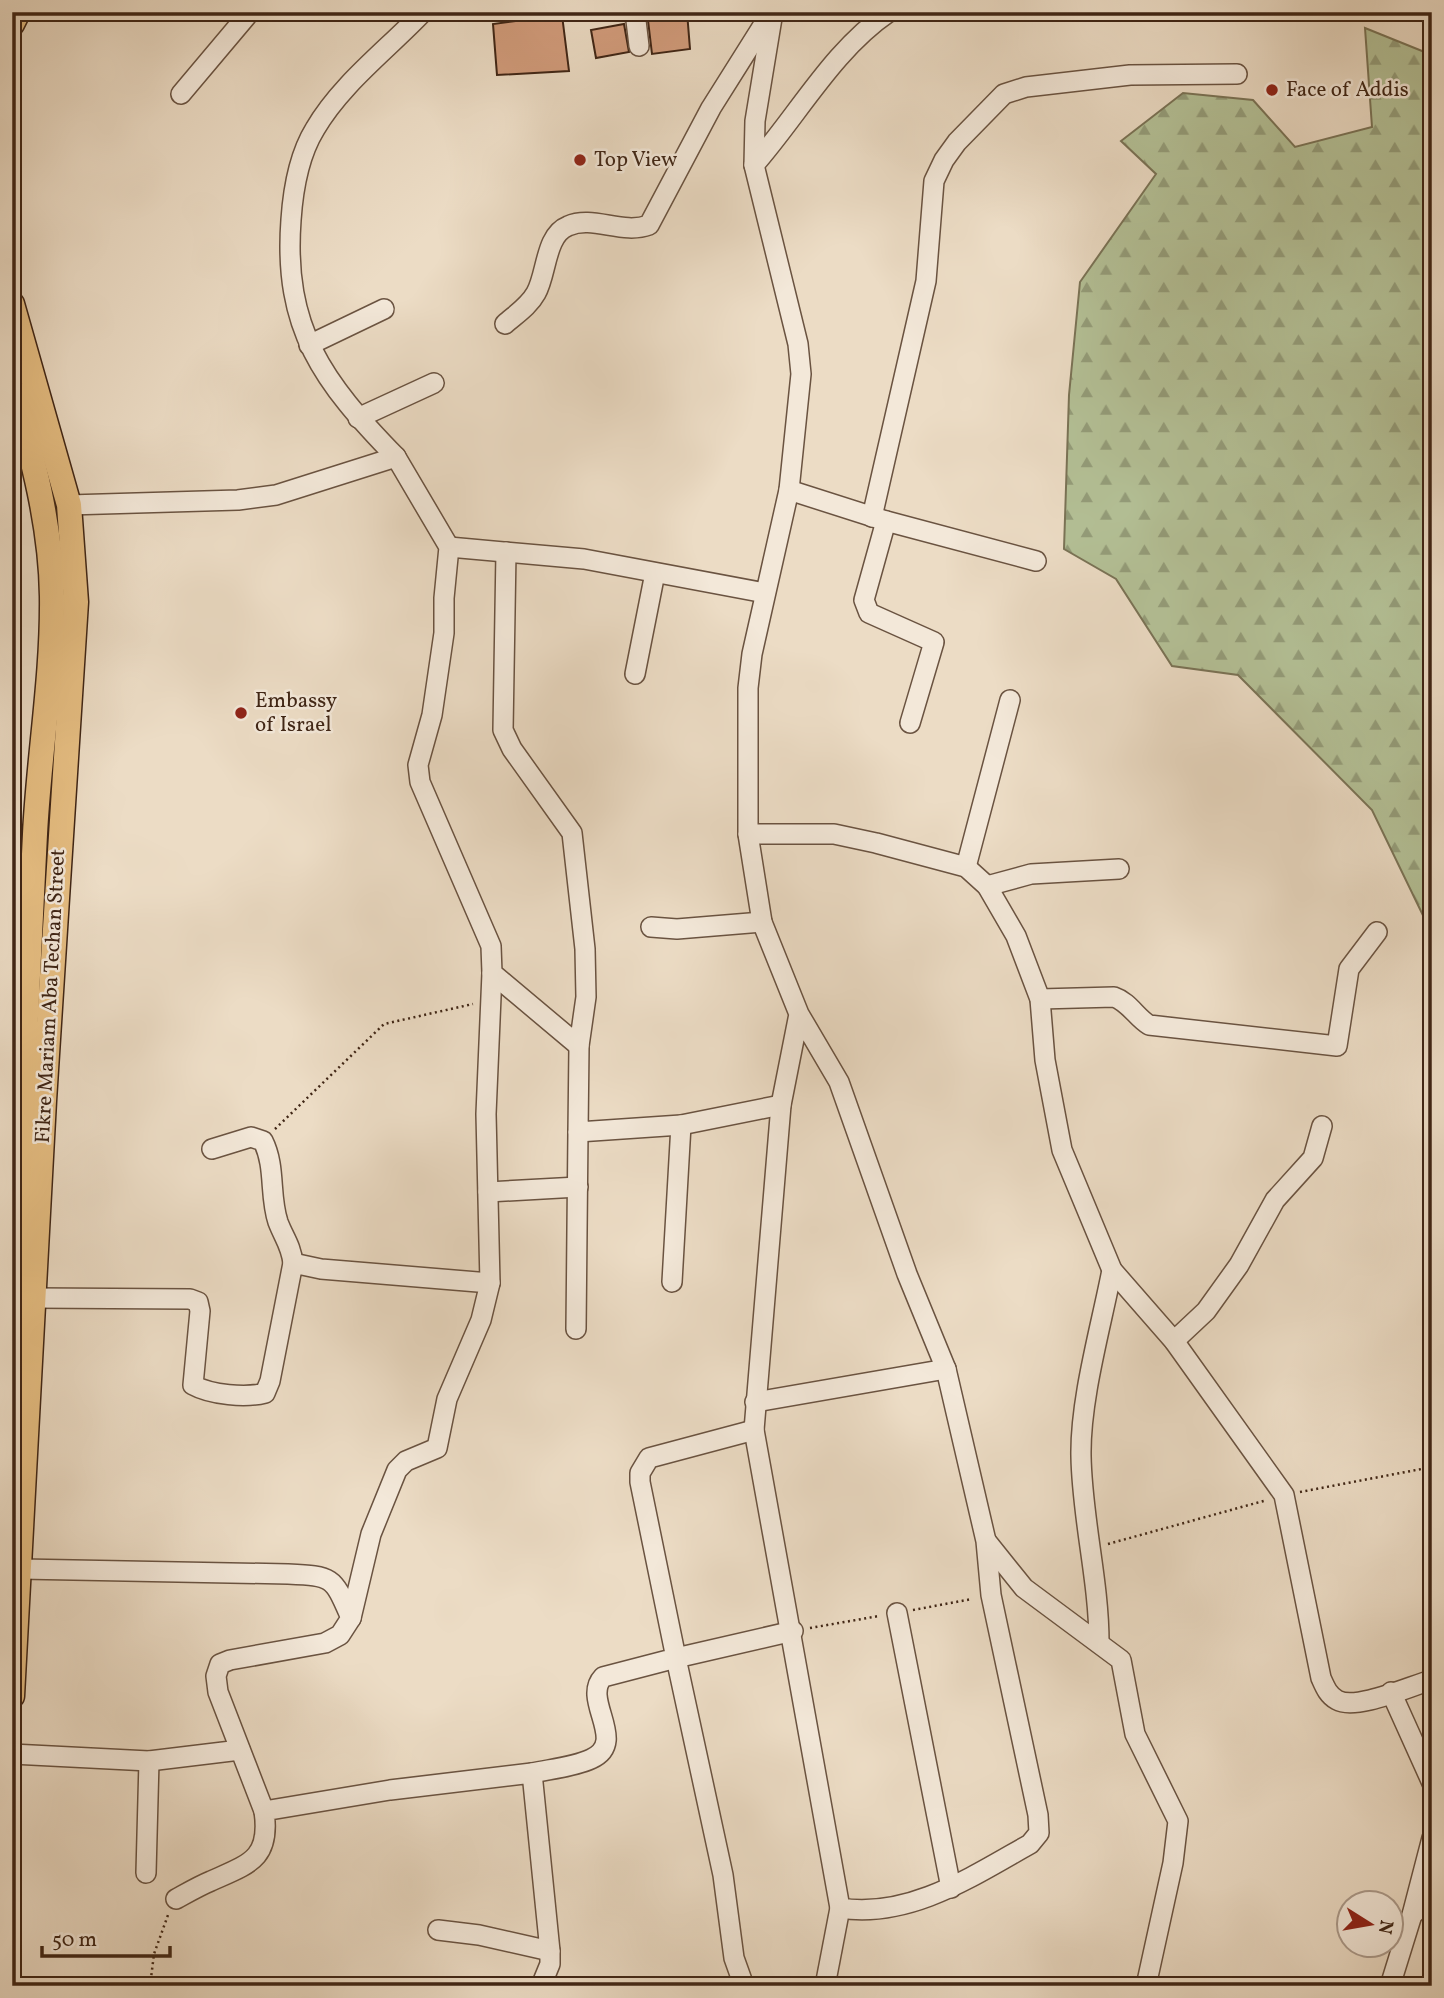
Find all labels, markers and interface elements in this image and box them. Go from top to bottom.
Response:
place label: Face of Addis [1286,76,1409,105]
marker: Face of Addis [1264,82,1280,98]
place label: Top View [594,146,677,175]
marker: Top View [572,152,588,168]
place label: Embassy of Israel [255,687,338,740]
marker: Embassy of Israel [233,705,249,721]
street label: Fikre Mariam Aba Techan Street [29,848,73,1144]
north arrow [1336,1890,1406,1960]
scale bar [42,1914,170,1958]
text: N [1371,1918,1399,1936]
text: 50 m [52,1926,97,1955]

